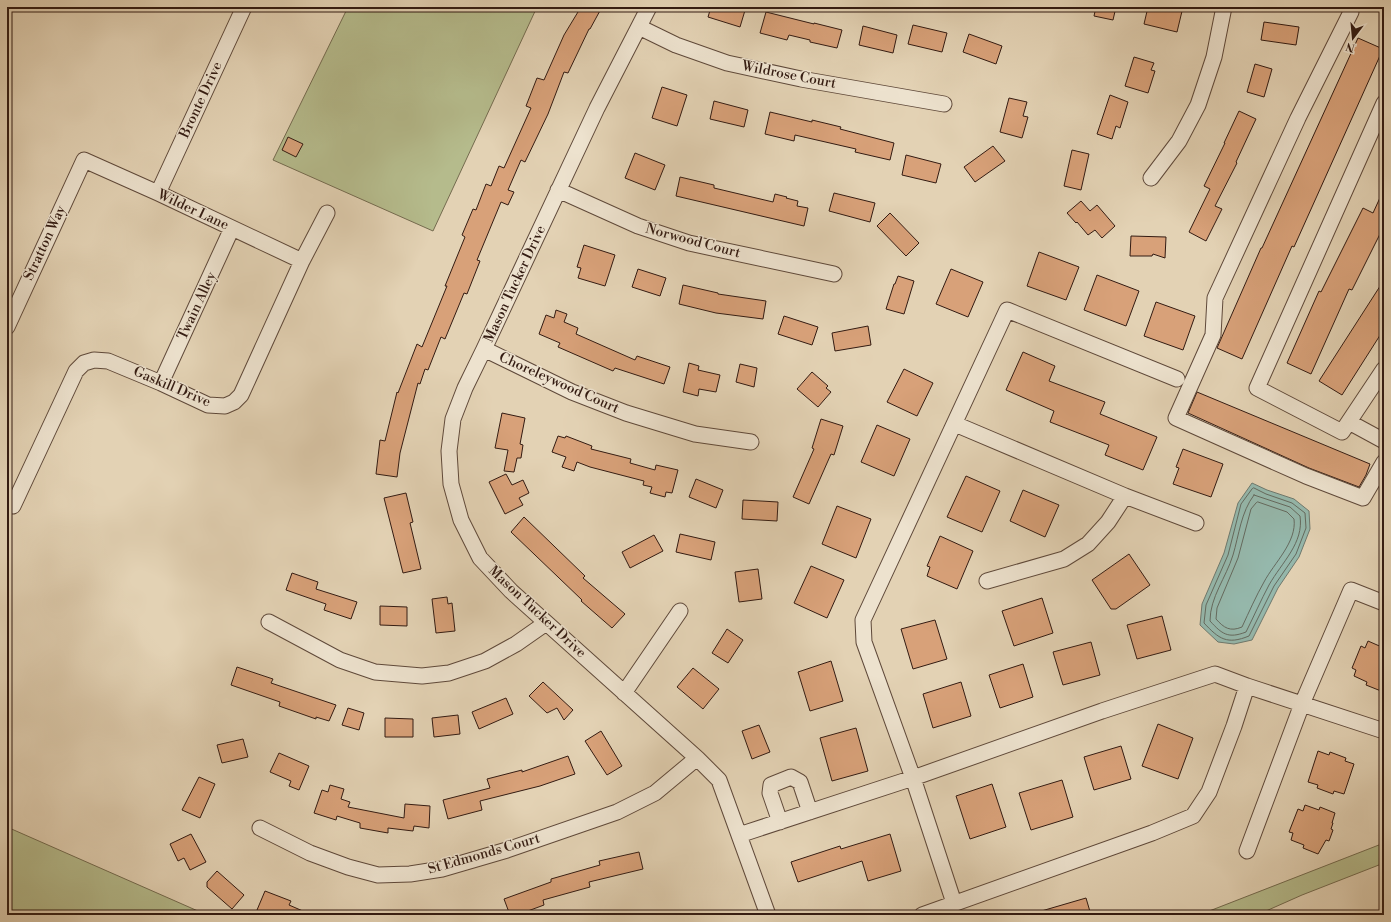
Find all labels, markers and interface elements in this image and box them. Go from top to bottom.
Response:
north arrow [1333,18,1373,58]
text: N [1344,39,1357,55]
street label: Wildrose Court [739,57,838,93]
street label: Bronte Drive [175,59,227,142]
street label: Wilder Lane [154,185,232,234]
street label: Stratton Way [20,203,70,283]
street label: Norwood Court [644,220,743,262]
street label: Mason Tucker Drive [480,223,550,345]
street label: Twain Alley [173,269,221,343]
street label: Choreleywood Court [496,348,622,418]
street label: Gaskill Drive [131,363,213,411]
street label: Mason Tucker Drive [484,562,590,662]
street label: St Edmonds Court [426,829,542,879]

